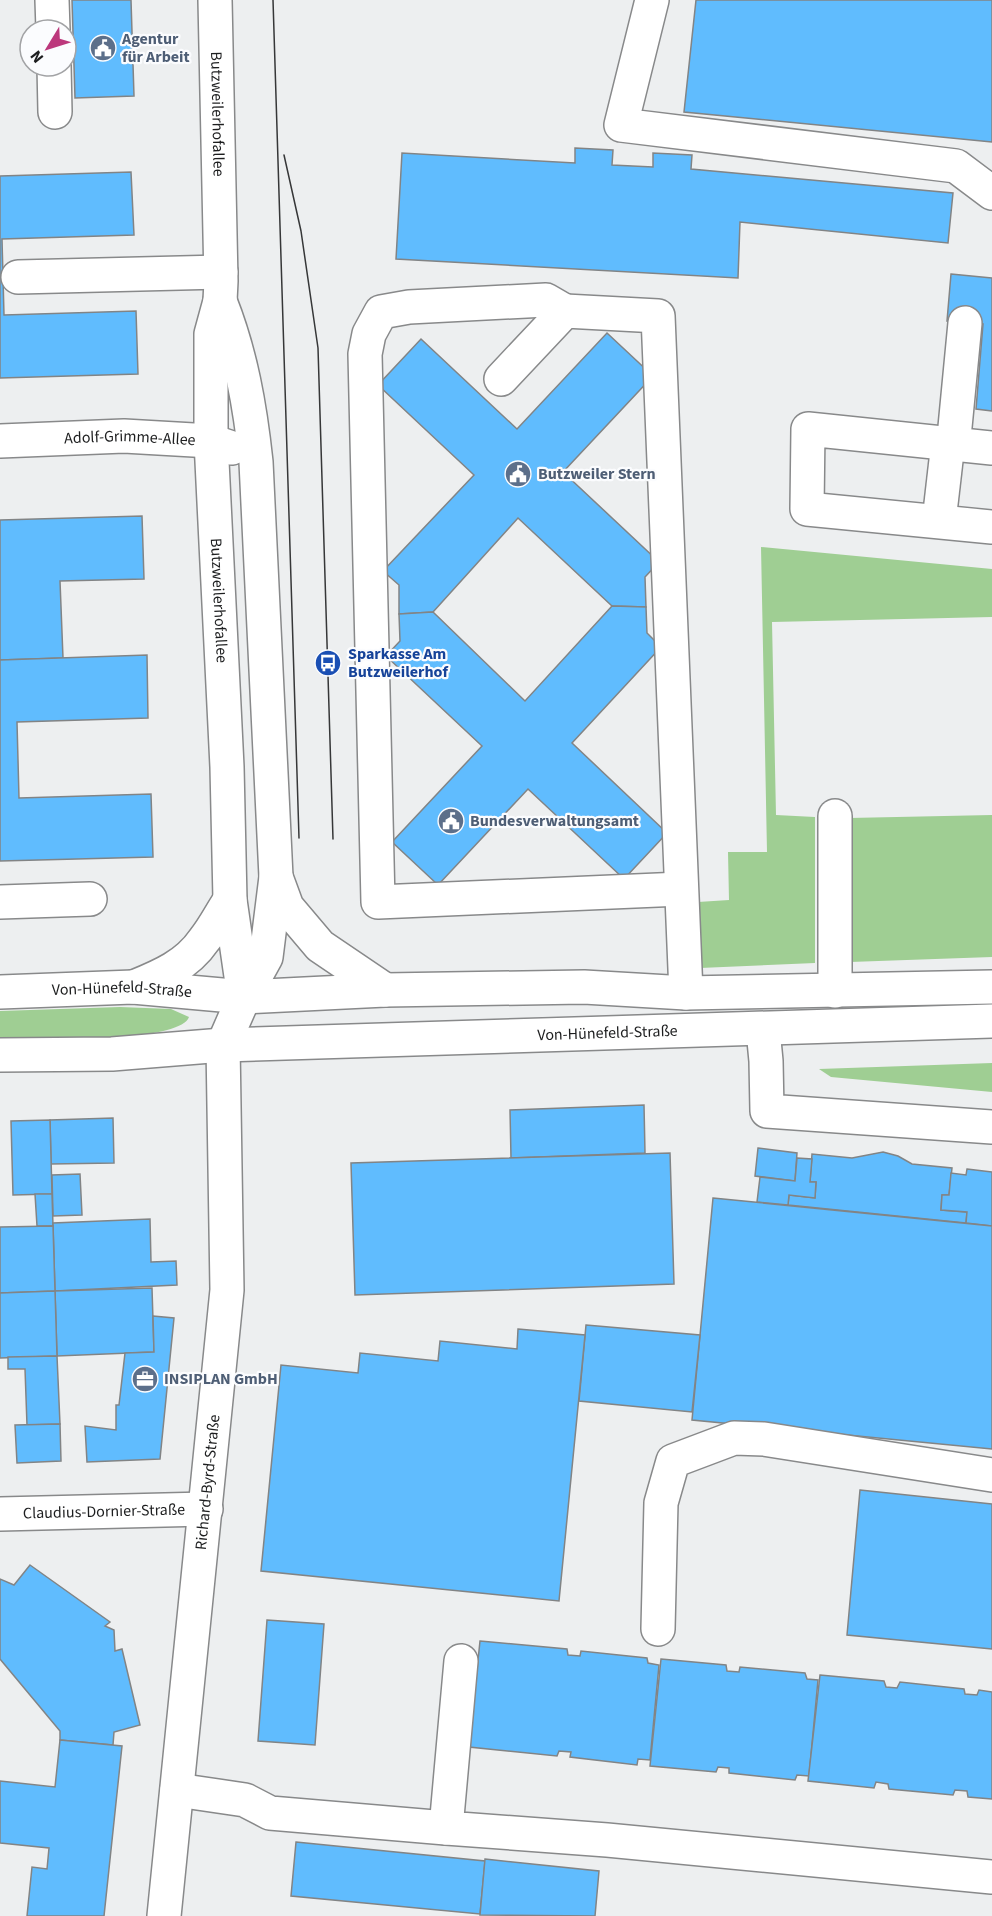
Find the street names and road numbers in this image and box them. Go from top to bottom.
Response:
street label: Butzweilerhofallee [205,51,230,177]
street label: Adolf-Grimme-Allee [64,425,196,451]
street label: Butzweilerhofallee [205,537,233,664]
street label: Von-Hünefeld-Straße [51,976,193,1003]
street label: Von-Hünefeld-Straße [537,1020,678,1046]
street label: Richard-Byrd-Straße [190,1413,225,1551]
street label: Claudius-Dornier-Straße [23,1499,185,1524]

